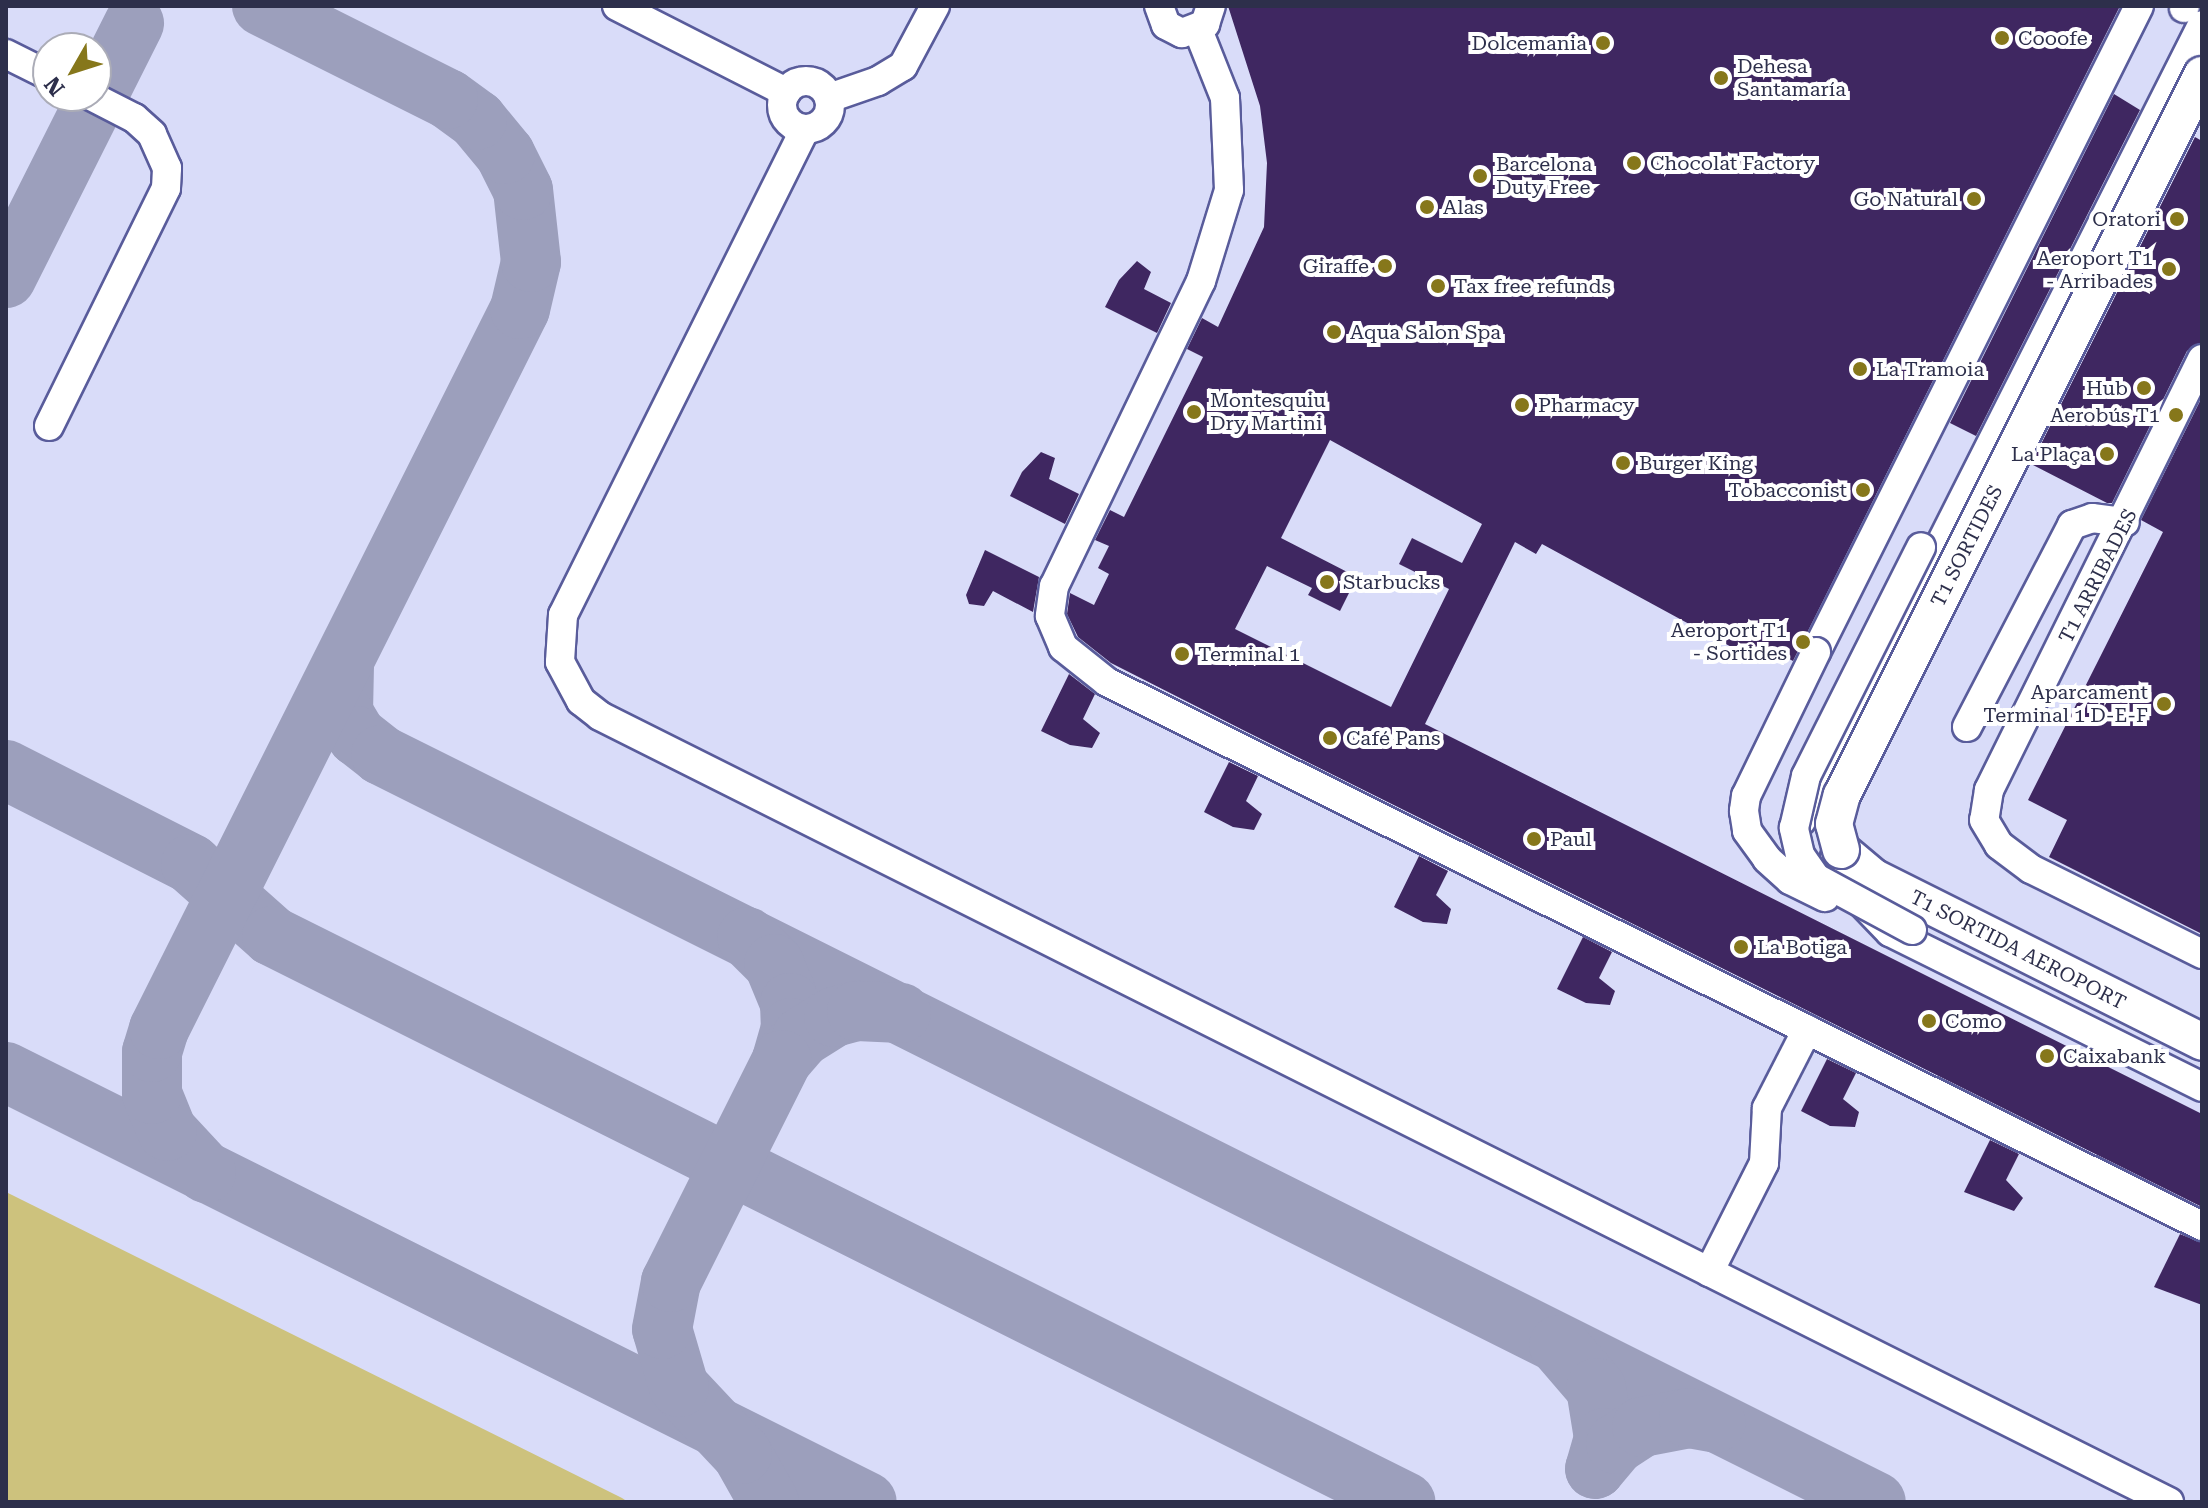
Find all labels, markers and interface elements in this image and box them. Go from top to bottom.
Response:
place label: Cooofe [2018,26,2088,50]
marker: Cooofe [1993,29,2011,47]
place label: Dolcemania [1472,31,1587,55]
north arrow [32,32,112,112]
marker: Dolcemania [1594,34,1612,52]
place label: Dehesa Santamaría [1737,54,1846,101]
marker: Dehesa Santamaría [1712,69,1730,87]
text: N [39,72,70,101]
place label: Chocolat Factory [1650,151,1815,175]
place label: Barcelona Duty Free [1496,152,1592,199]
marker: Chocolat Factory [1625,154,1643,172]
marker: Barcelona Duty Free [1471,167,1489,185]
place label: Go Natural [1853,187,1958,211]
marker: Go Natural [1965,190,1983,208]
place label: Alas [1443,195,1484,219]
marker: Alas [1418,198,1436,216]
place label: Oratori [2092,207,2161,231]
marker: Oratori [2168,210,2186,228]
place label: Aeroport T1 - Arribades [2037,246,2153,293]
place label: Giraffe [1303,254,1369,278]
marker: Giraffe [1376,257,1394,275]
marker: Aeroport T1 - Arribades [2160,260,2178,278]
place label: Tax free refunds [1454,274,1611,298]
marker: Tax free refunds [1429,277,1447,295]
place label: Aqua Salon Spa [1350,320,1501,344]
marker: Aqua Salon Spa [1325,323,1343,341]
place label: La Tramoia [1876,357,1984,381]
marker: La Tramoia [1851,360,1869,378]
place label: Hub [2086,376,2128,400]
marker: Hub [2135,379,2153,397]
place label: Montesquiu Dry Martini [1210,388,1326,435]
place label: Pharmacy [1538,393,1635,417]
marker: Pharmacy [1513,396,1531,414]
marker: Montesquiu Dry Martini [1185,403,1203,421]
place label: Aerobús T1 [2050,403,2160,427]
marker: Aerobús T1 [2167,406,2185,424]
place label: La Plaça [2011,442,2091,466]
marker: La Plaça [2098,445,2116,463]
place label: Burger King [1639,451,1753,475]
marker: Burger King [1614,454,1632,472]
place label: Tobacconist [1728,478,1847,502]
marker: Tobacconist [1854,481,1872,499]
street label: T1 SORTIDES [1926,481,2008,611]
street label: T1 ARRIBADES [2054,505,2142,647]
place label: Starbucks [1343,570,1440,594]
marker: Starbucks [1318,573,1336,591]
place label: Aeroport T1 - Sortides [1671,618,1787,665]
marker: Aeroport T1 - Sortides [1794,633,1812,651]
place label: Terminal 1 [1198,642,1300,666]
marker: Terminal 1 [1173,645,1191,663]
place label: Aparcament Terminal 1 D-E-F [1983,680,2148,727]
marker: Aparcament Terminal 1 D-E-F [2155,695,2173,713]
place label: Café Pans [1346,726,1440,750]
marker: Café Pans [1321,729,1339,747]
place label: Paul [1550,827,1592,851]
marker: Paul [1525,830,1543,848]
street label: T1 SORTIDA AEROPORT [1906,885,2130,1015]
place label: La Botiga [1757,935,1847,959]
marker: La Botiga [1732,938,1750,956]
place label: Como [1945,1009,2002,1033]
marker: Como [1920,1012,1938,1030]
place label: Caixabank [2063,1044,2166,1068]
marker: Caixabank [2038,1047,2056,1065]

